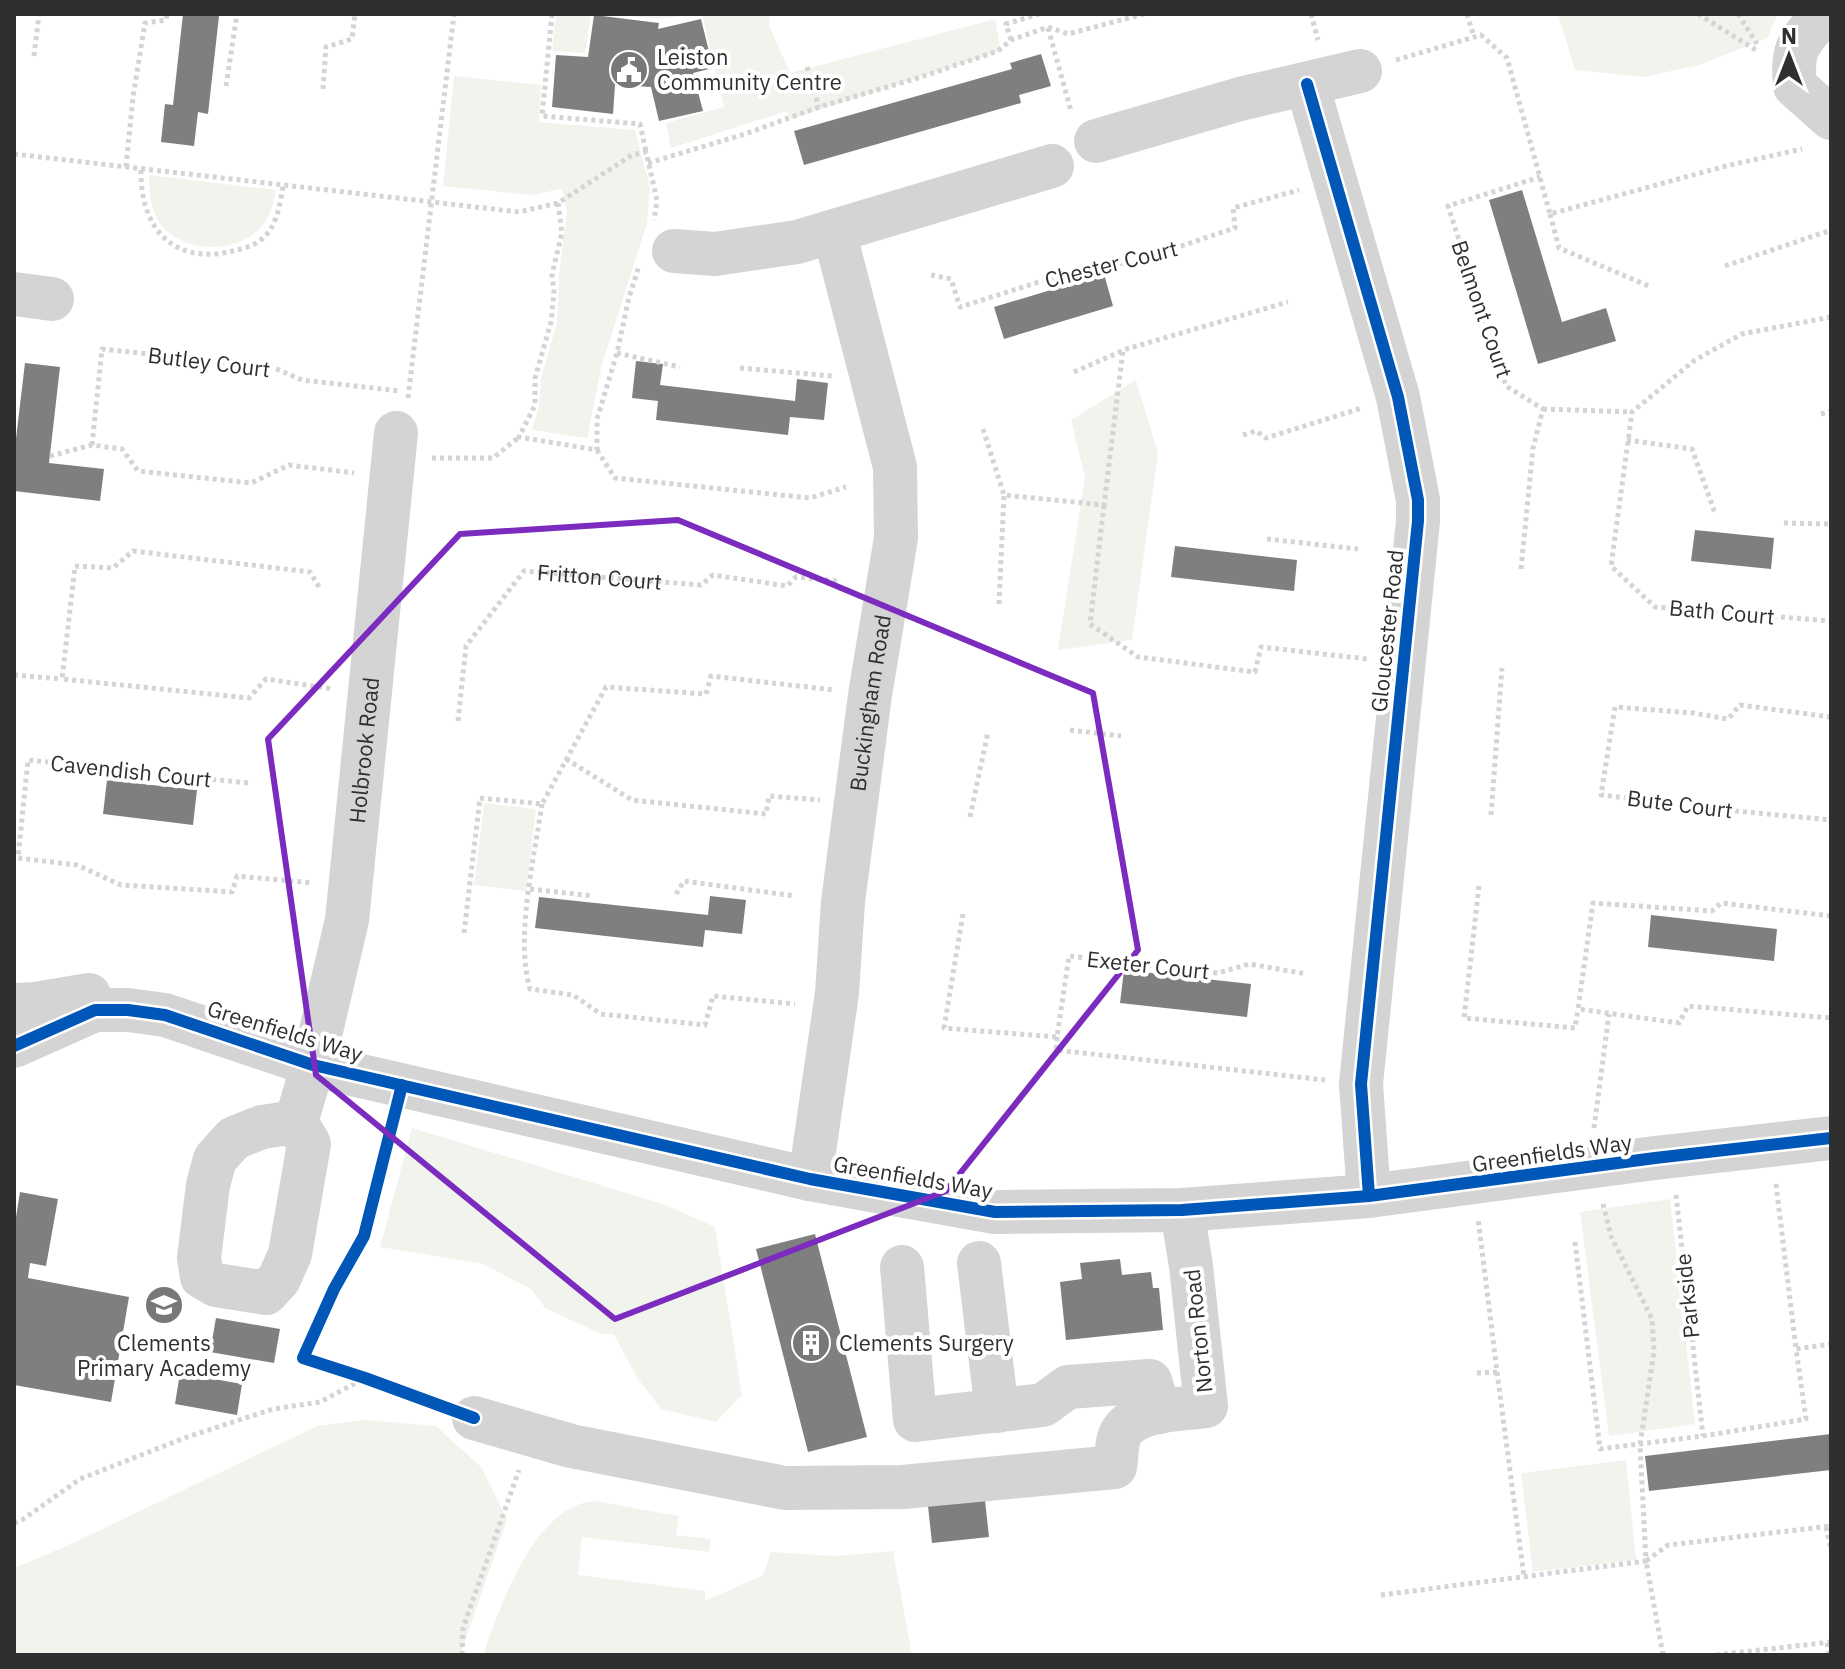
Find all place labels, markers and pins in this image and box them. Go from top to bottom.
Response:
place label: Leiston Community Centre [657,42,842,96]
public building icon: Leiston Community Centre [608,49,650,91]
school or university icon: Clements Primary Academy [143,1284,185,1326]
building icon: Clements Surgery [790,1322,832,1364]
place label: Clements Primary Academy [77,1328,251,1382]
place label: Clements Surgery [839,1328,1014,1357]

